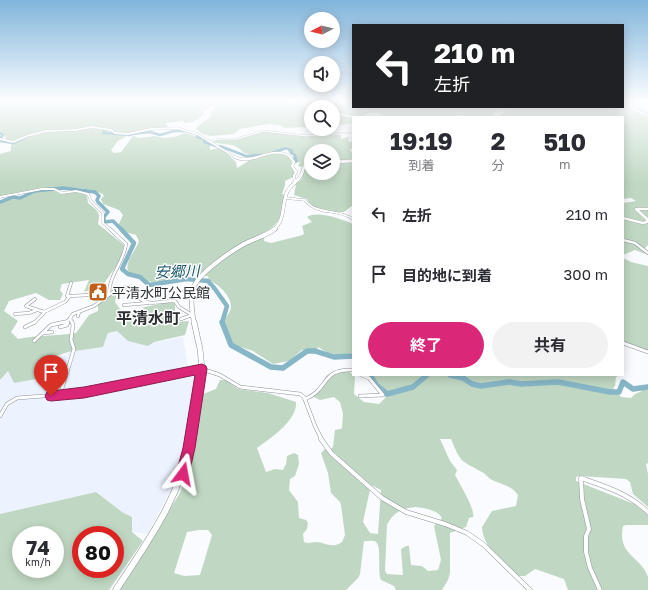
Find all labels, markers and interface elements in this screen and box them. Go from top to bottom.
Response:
north arrow [304,12,340,48]
map controls [304,12,340,180]
text: 210 m [434,36,515,69]
icon: left [368,40,420,92]
button: sound [304,56,340,92]
text: 左折 [434,73,470,95]
button: search [304,100,340,136]
text: 19:19 [390,126,453,155]
text: 2 [491,126,505,155]
text: 510 [543,127,586,156]
button: layers [304,144,340,180]
text: m [559,156,570,172]
text: 到着 [408,157,434,173]
text: 分 [492,157,505,173]
icon: left [368,203,390,225]
text: 210 m [566,205,608,223]
text: 左折 [402,206,432,224]
water label: 安郷川 [154,261,202,281]
icon: arrive [368,263,390,285]
text: 300 m [564,265,608,283]
text: 目的地に到着 [402,266,492,284]
public building icon: 平清水町公民館 [87,281,109,303]
place label: 平清水町公民館 [112,284,210,301]
district label: 平清水町 [116,308,180,328]
button: 終了 [368,322,484,368]
button: 共有 [492,322,608,368]
pin [34,355,68,396]
icon: arrive [40,361,62,383]
position arrow [162,453,204,495]
speed limit sign: 80 [72,526,124,578]
text: 74 [26,535,50,559]
text: km/h [25,556,51,568]

